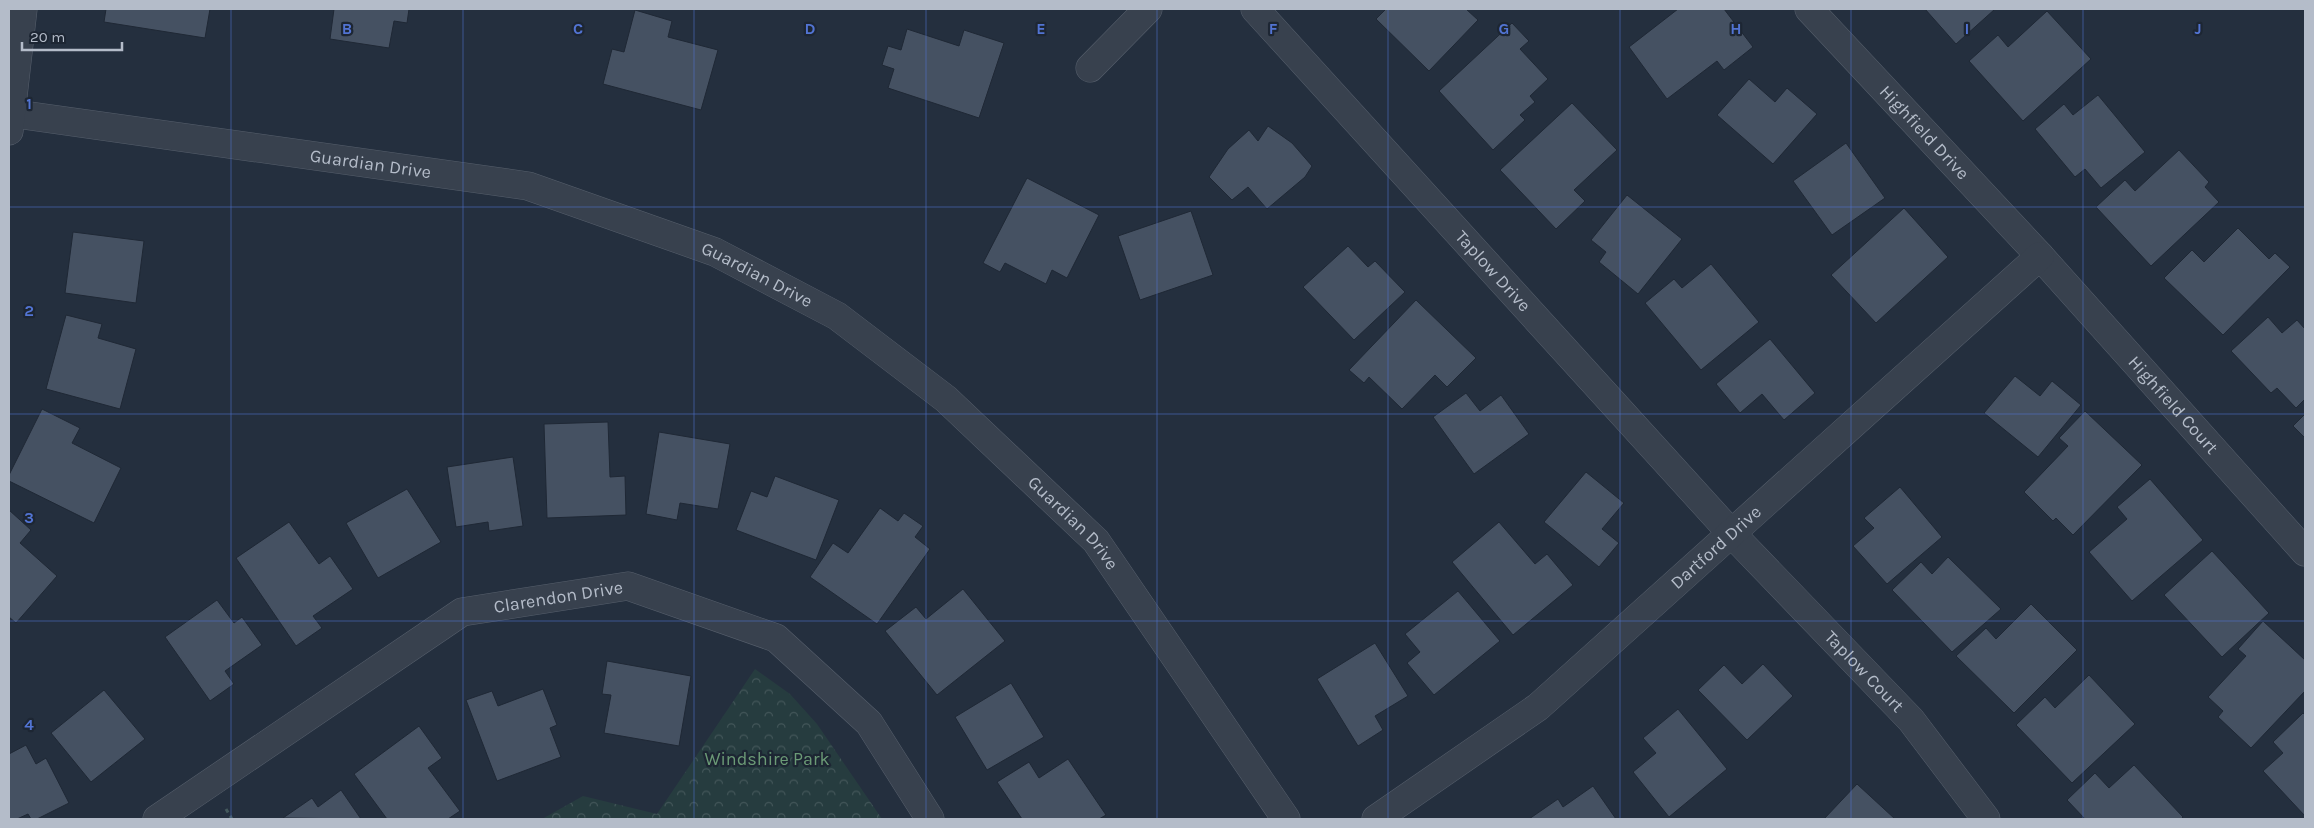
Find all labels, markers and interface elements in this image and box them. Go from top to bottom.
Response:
text: B [342,19,352,38]
text: C [573,19,583,38]
text: D [805,19,816,38]
text: E [1036,19,1046,38]
text: F [1269,19,1278,38]
text: G [1499,19,1509,38]
text: H [1730,19,1742,38]
text: I [1965,19,1969,38]
text: J [2194,19,2202,38]
scale bar [22,20,122,52]
text: 20 m [30,28,65,46]
street label: Highfield Drive [1875,81,1974,184]
text: 1 [26,94,32,113]
street label: Guardian Drive [308,144,432,183]
street label: Taplow Drive [1451,226,1536,316]
street label: Guardian Drive [699,237,816,312]
text: 2 [24,301,34,320]
street label: Highfield Court [2124,351,2223,459]
street label: Guardian Drive [1023,471,1123,574]
street label: Dartford Drive [1666,501,1766,594]
text: 3 [24,508,34,527]
street label: Clarendon Drive [492,576,624,618]
street label: Taplow Court [1820,626,1909,717]
text: 4 [24,715,34,734]
park label: Windshire Park [704,748,830,770]

